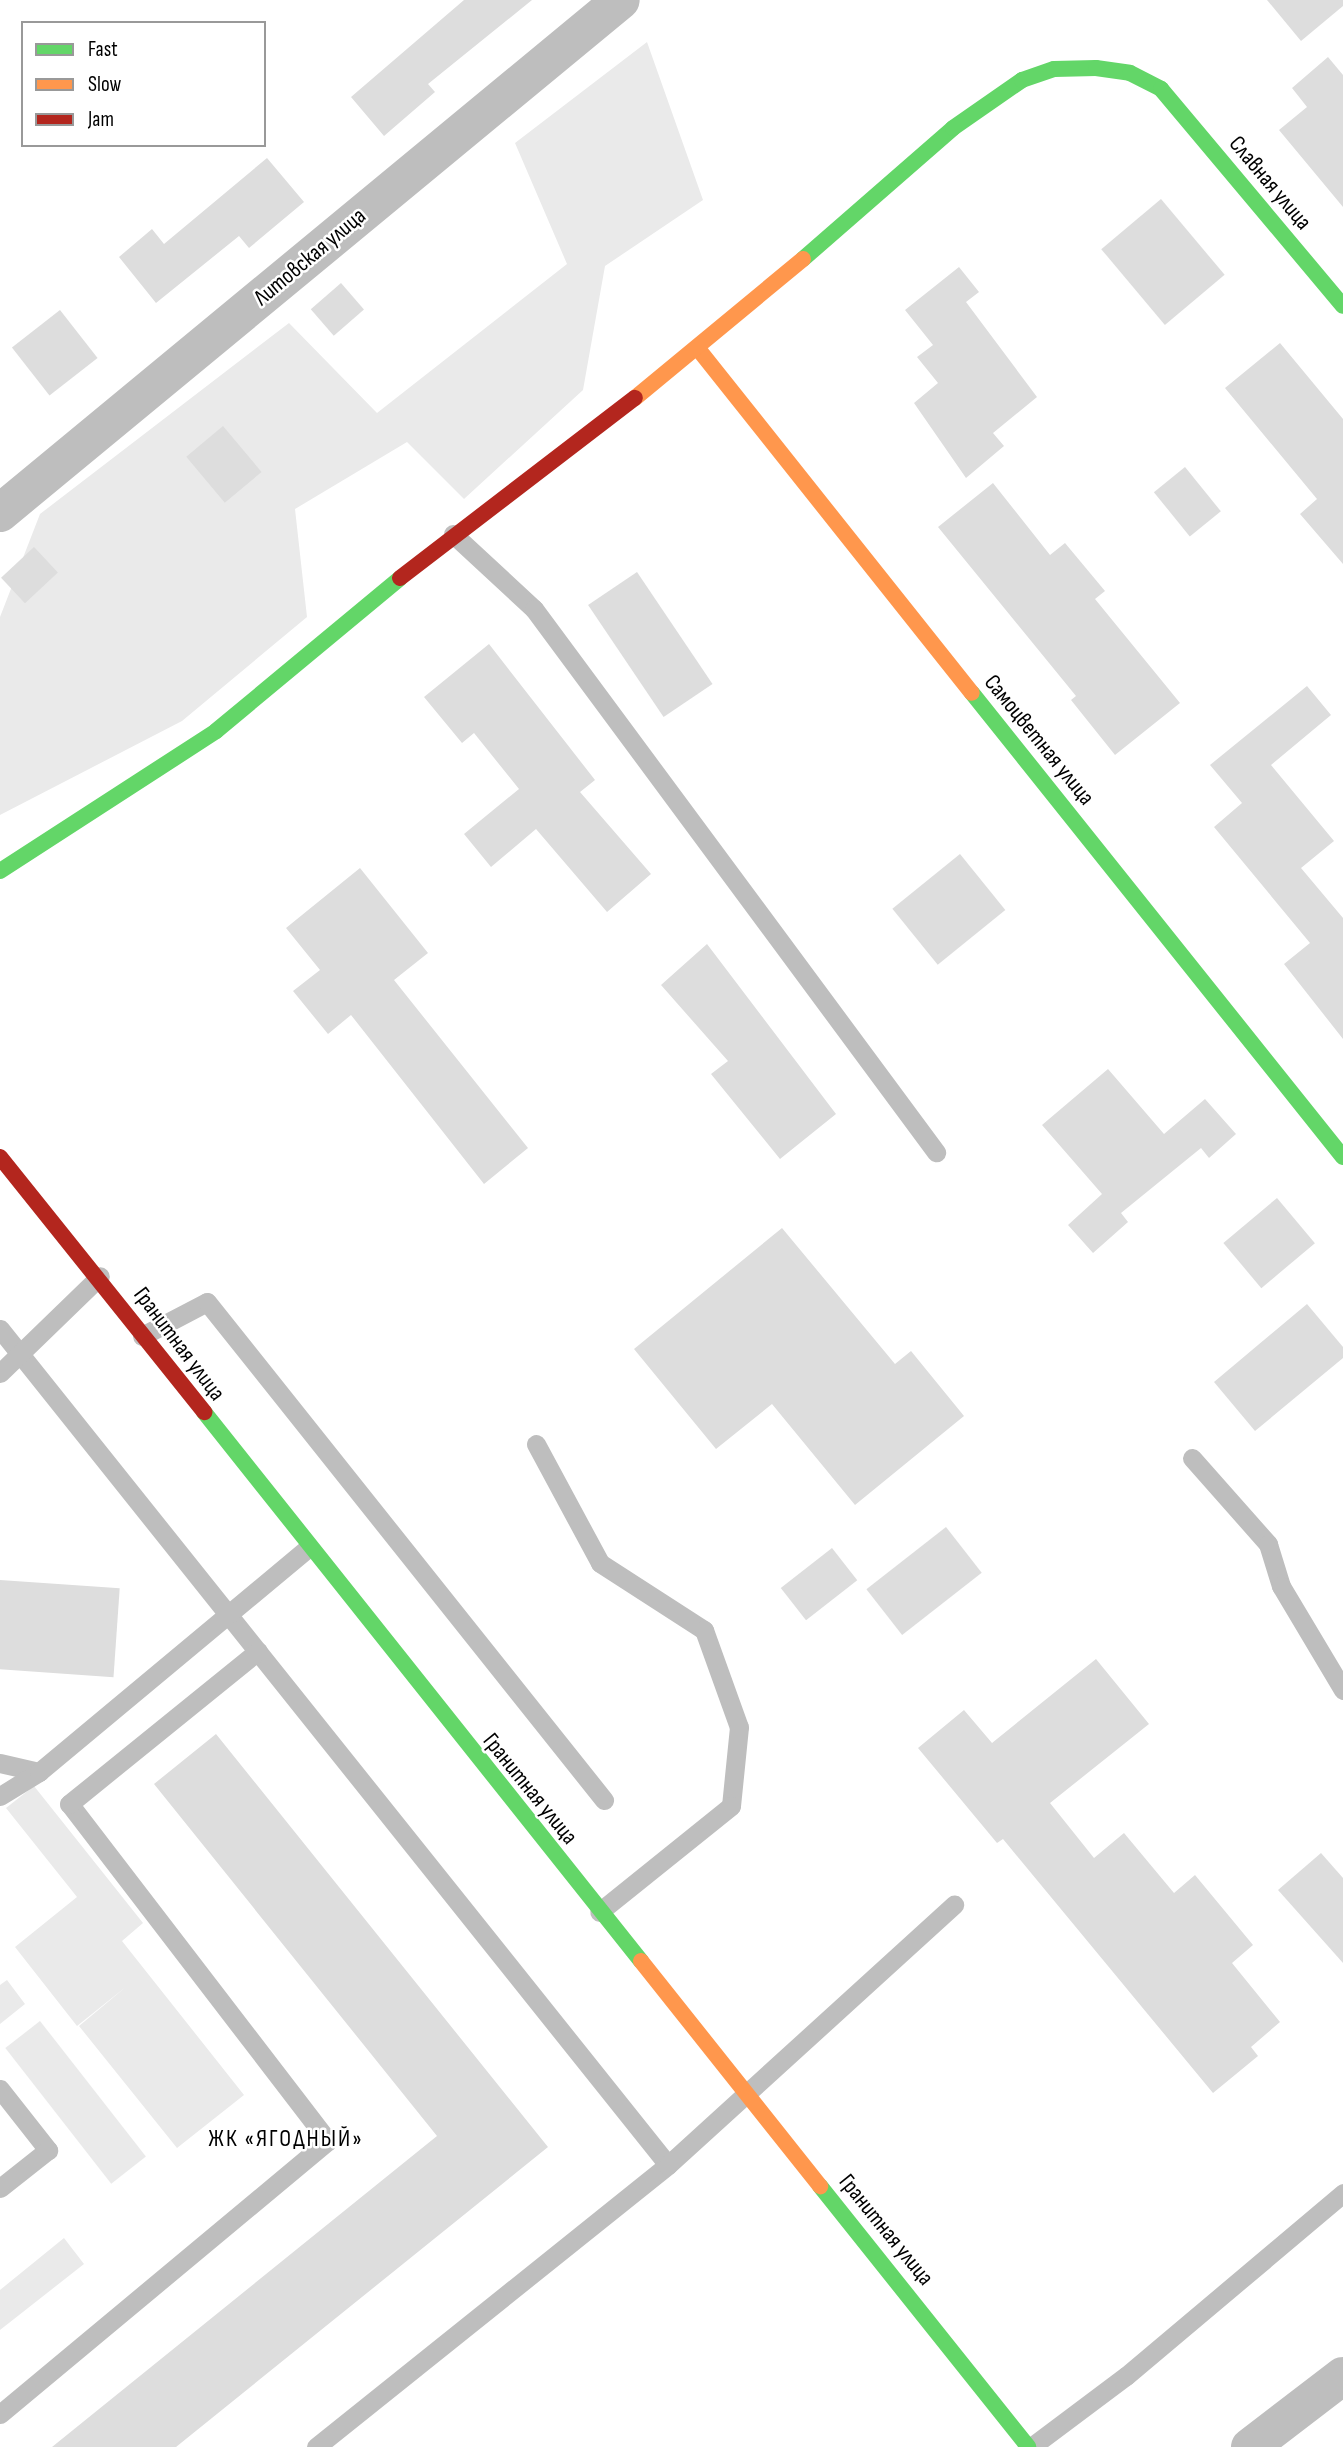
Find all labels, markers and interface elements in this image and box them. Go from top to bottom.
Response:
legend [21,21,266,147]
text: Fast [88,37,118,62]
text: Slow [88,72,121,97]
text: Jam [88,107,114,132]
street label: Славная улица [1223,130,1317,236]
street label: Литовская улица [249,202,371,312]
street label: Самоцветная улица [978,669,1100,811]
street label: Гранитная улица [127,1282,231,1406]
street label: Гранитная улица [477,1728,583,1850]
district label: ЖК «ЯГОДНЫЙ» [210,2125,362,2153]
street label: Гранитная улица [833,2169,939,2291]

